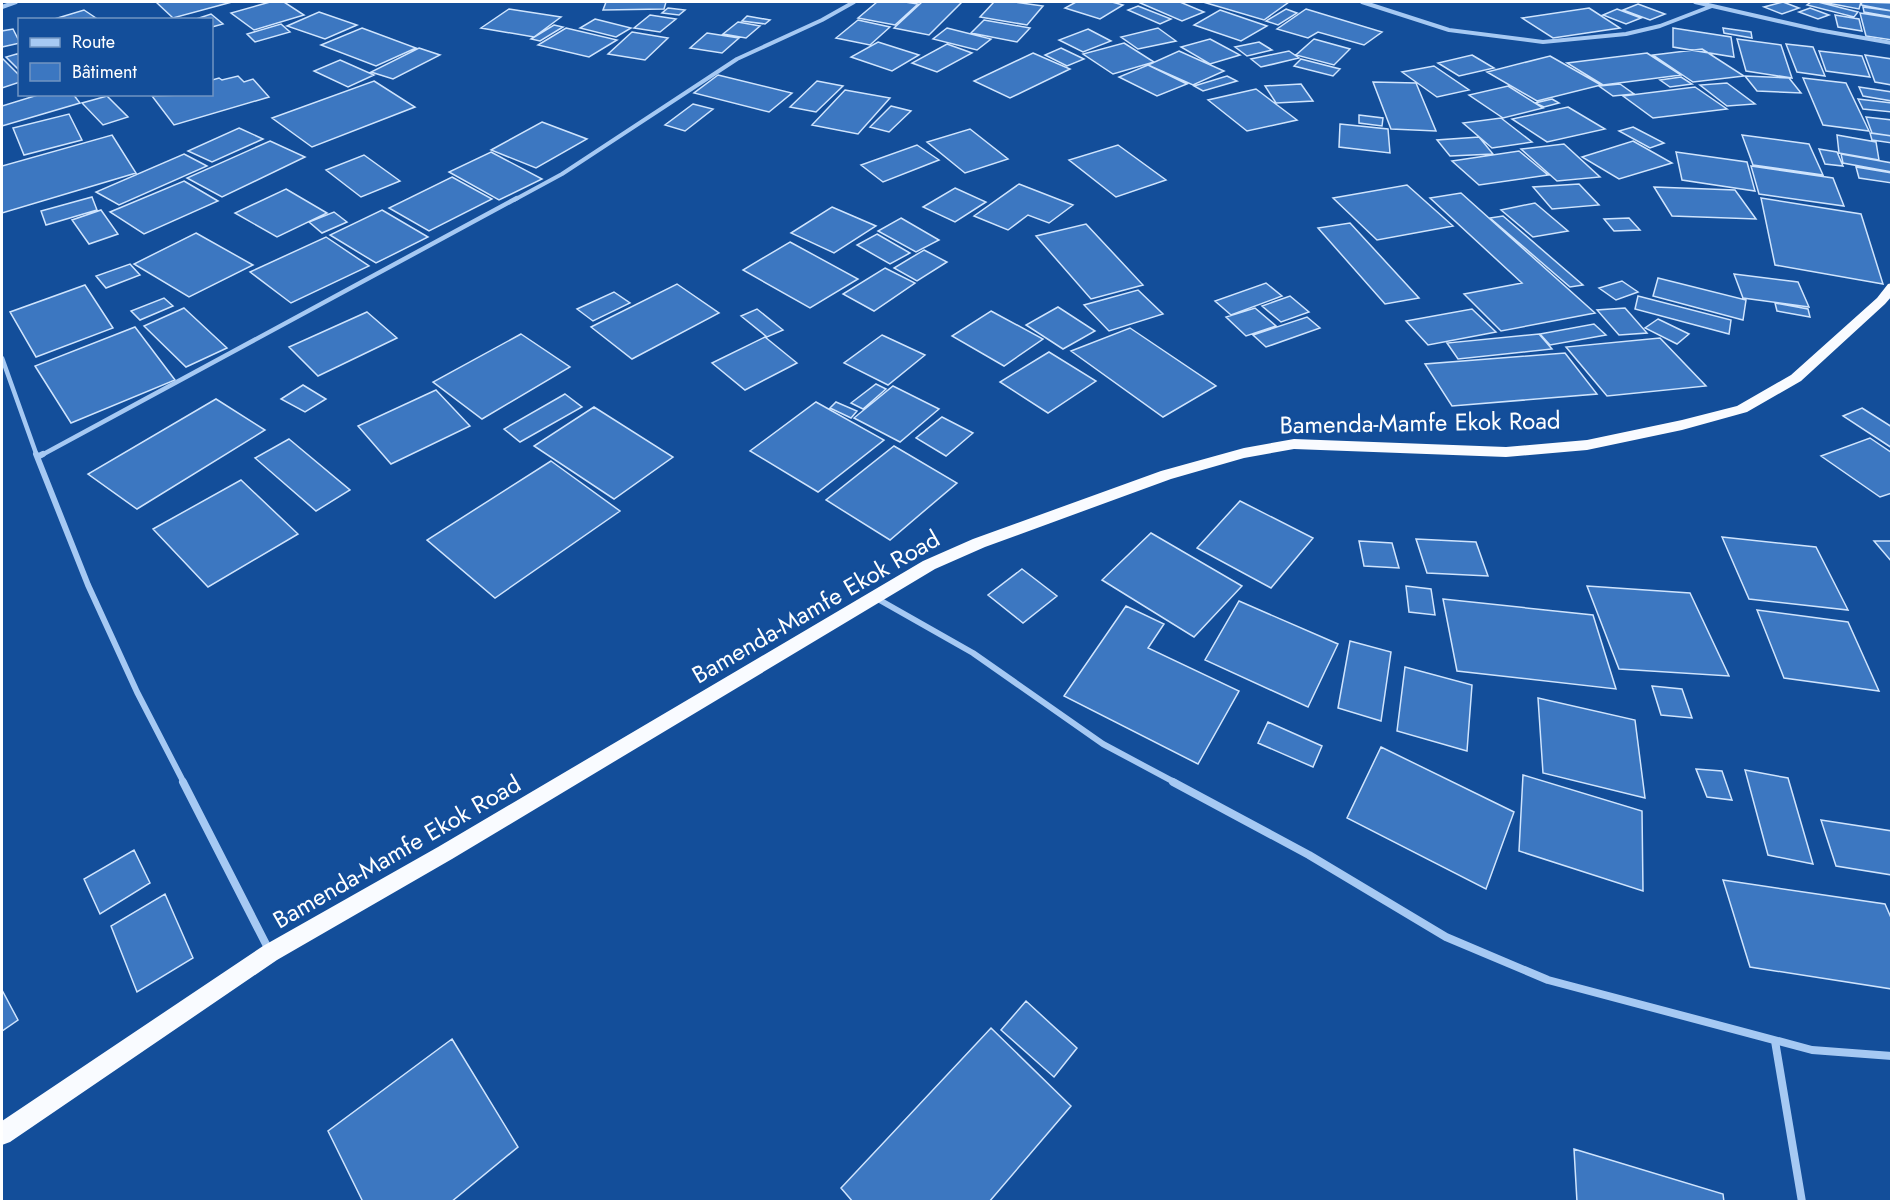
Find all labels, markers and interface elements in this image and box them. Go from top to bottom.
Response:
legend [18,18,213,96]
text: Route [72,29,115,55]
text: Bâtiment [72,59,138,85]
street label: Bamenda-Mamfe Ekok Road [1279,403,1561,442]
street label: Bamenda-Mamfe Ekok Road [685,521,946,692]
street label: Bamenda-Mamfe Ekok Road [266,766,527,937]

